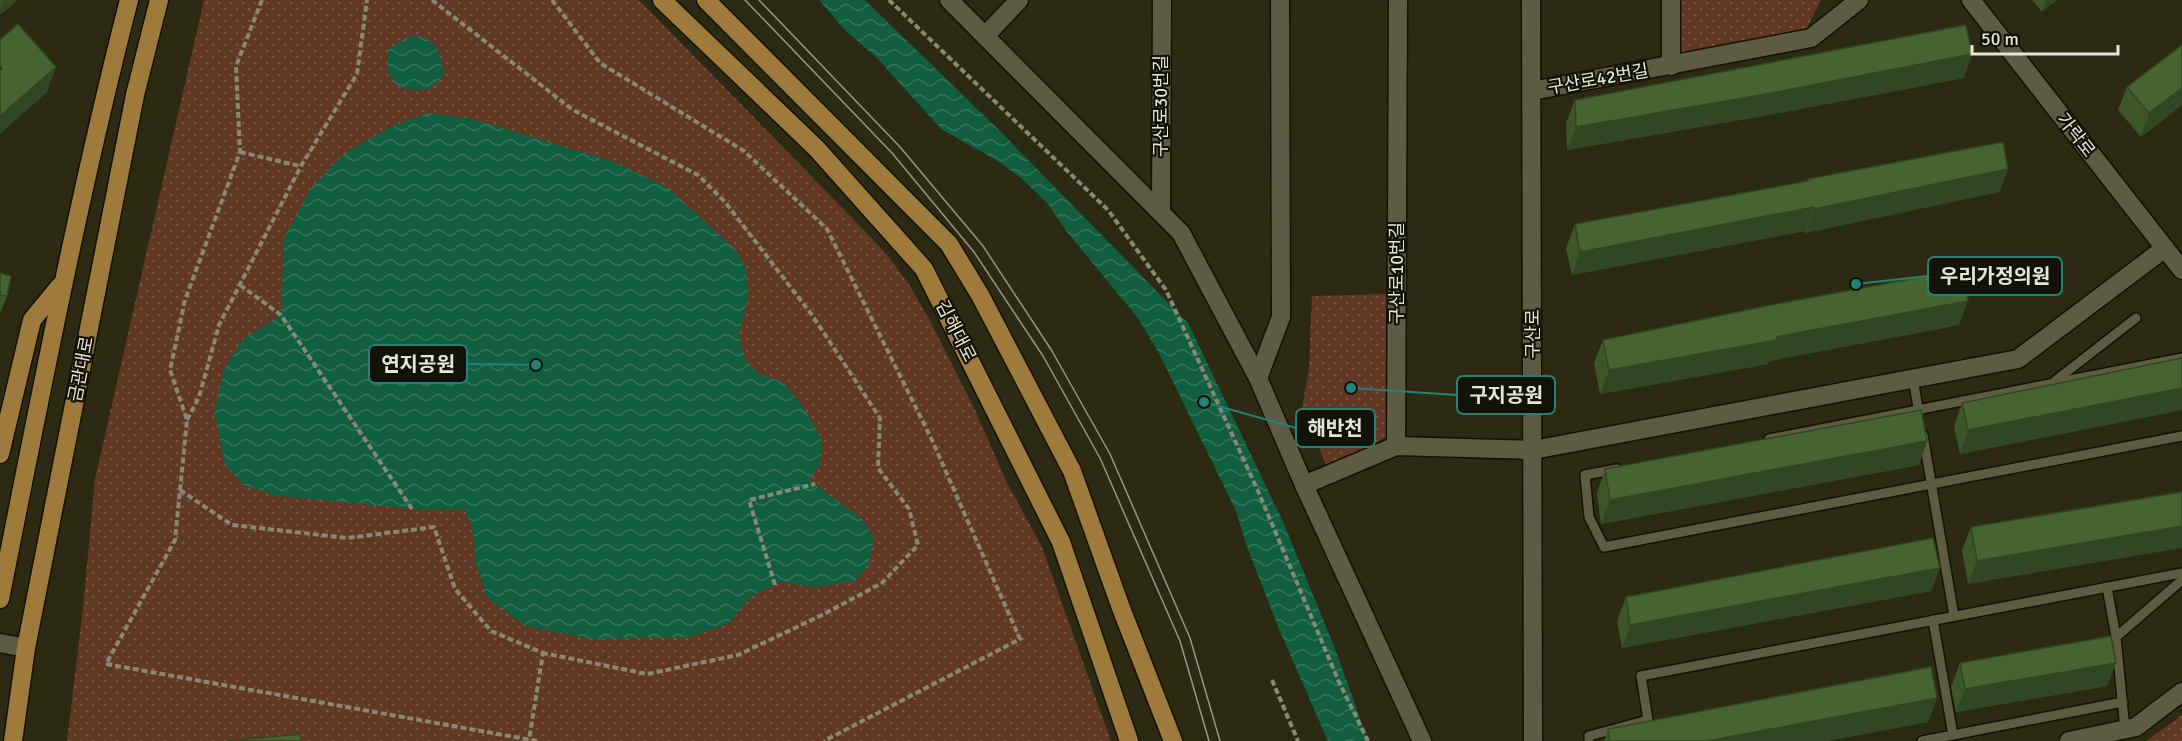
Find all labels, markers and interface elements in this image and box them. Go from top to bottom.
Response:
scale bar [1972,18,2118,56]
text: 50 m [1981,28,2019,50]
street label: 구산로30번길 [1150,55,1172,157]
street label: 구산로42번길 [1546,59,1650,99]
street label: 가락로 [2052,109,2100,161]
street label: 구산로10번길 [1386,222,1408,324]
callout: 우리가정의원 [1928,257,2062,295]
text: 우리가정의원 [1940,264,2050,289]
street label: 김해대로 [931,296,981,366]
street label: 구산로 [1522,309,1544,359]
street label: 금관대로 [64,334,98,404]
callout: 연지공원 [369,345,467,383]
text: 연지공원 [381,352,455,377]
callout: 구지공원 [1457,376,1555,414]
text: 구지공원 [1469,383,1543,408]
callout: 해반천 [1296,409,1375,447]
text: 해반천 [1307,416,1363,441]

